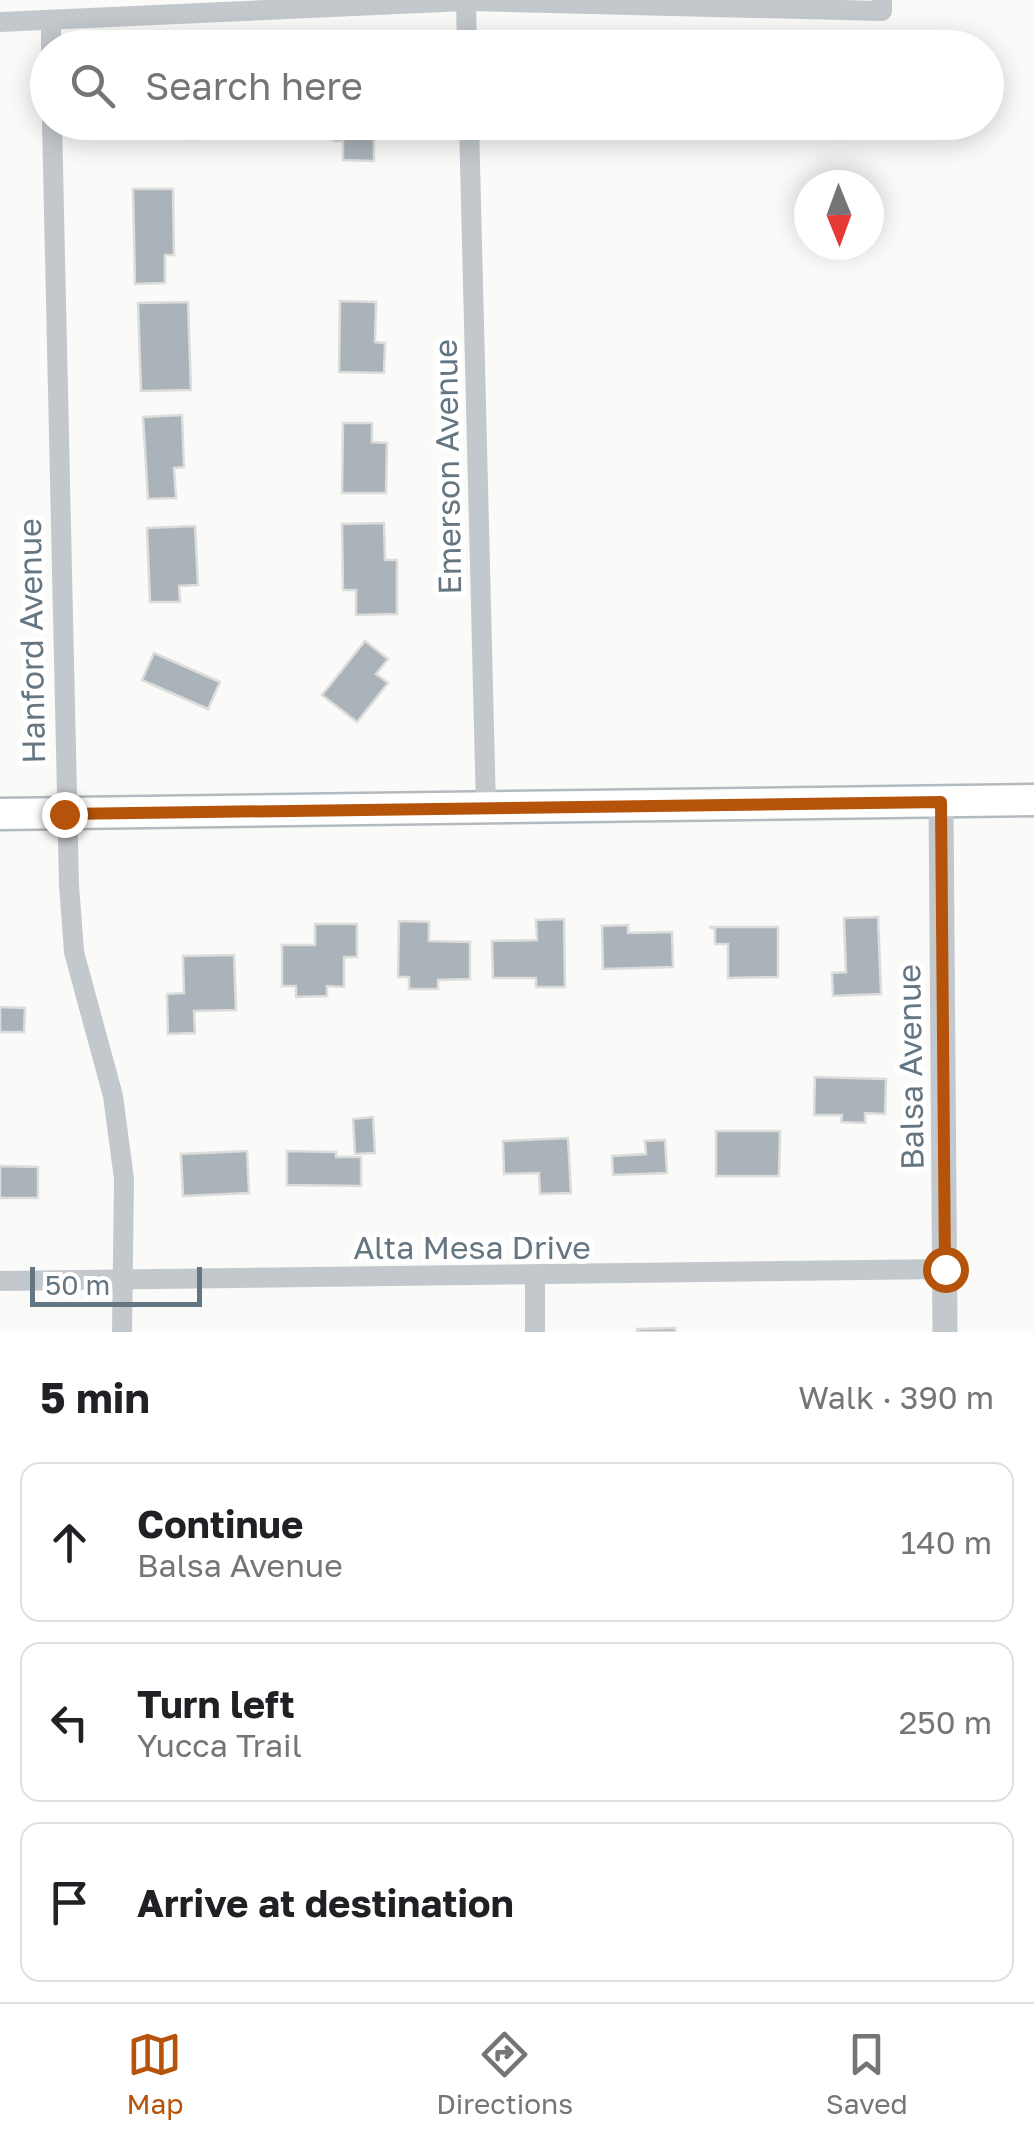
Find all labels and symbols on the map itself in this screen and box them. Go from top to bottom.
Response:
north arrow [794,170,884,260]
street label: Emerson Avenue [426,339,468,595]
street label: Hanford Avenue [10,518,52,764]
route end [42,792,88,838]
street label: Balsa Avenue [889,964,931,1170]
street label: Alta Mesa Drive [353,1228,591,1266]
route start [923,1247,969,1293]
scale bar [30,1262,202,1306]

